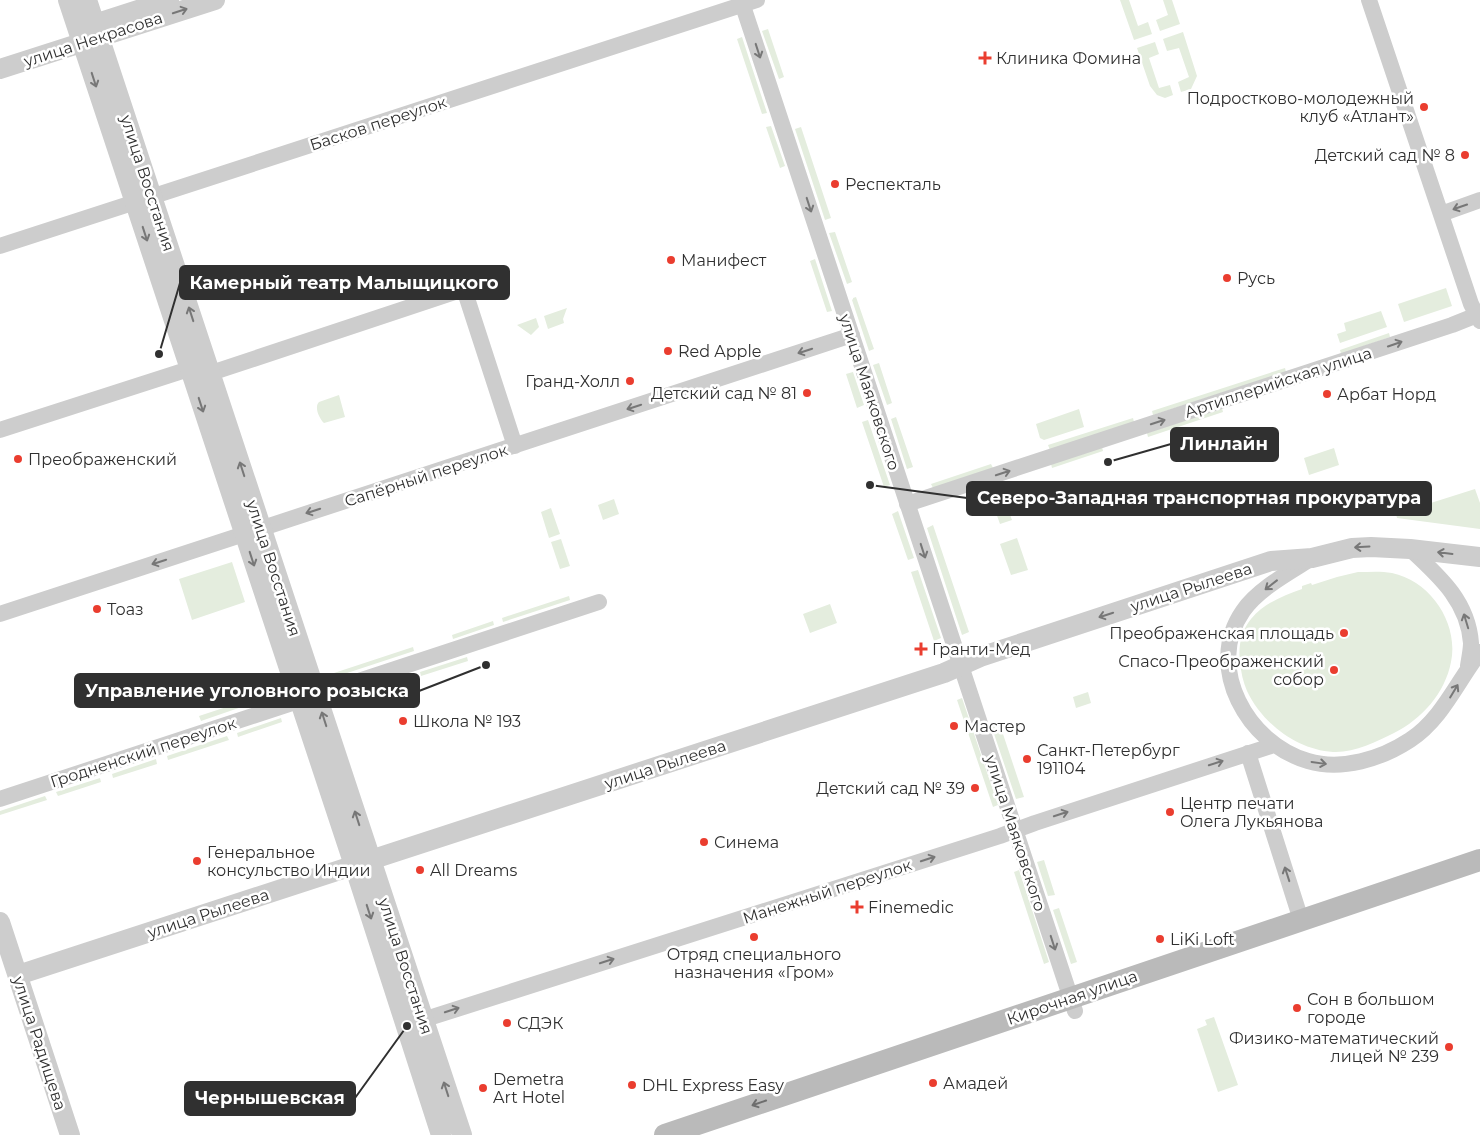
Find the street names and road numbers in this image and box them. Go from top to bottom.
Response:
street label: улица Некрасова [20,8,165,71]
street label: Басков переулок [307,92,450,155]
street label: улица Восстания [116,112,179,254]
street label: улица Маяковского [835,311,904,473]
street label: Артиллерийская улица [1182,343,1374,422]
street label: Сапёрный переулок [342,440,511,511]
street label: улица Восстания [242,497,305,639]
street label: улица Рылеева [1127,559,1254,616]
street label: Гродненский переулок [48,713,239,792]
street label: улица Рылеева [601,736,728,793]
street label: улица Маяковского [981,752,1050,914]
street label: Манежный переулок [740,855,915,928]
street label: улица Рылеева [144,885,271,942]
street label: улица Восстания [374,895,437,1037]
street label: Кирочная улица [1004,966,1140,1029]
street label: улица Радищева [9,973,70,1113]

